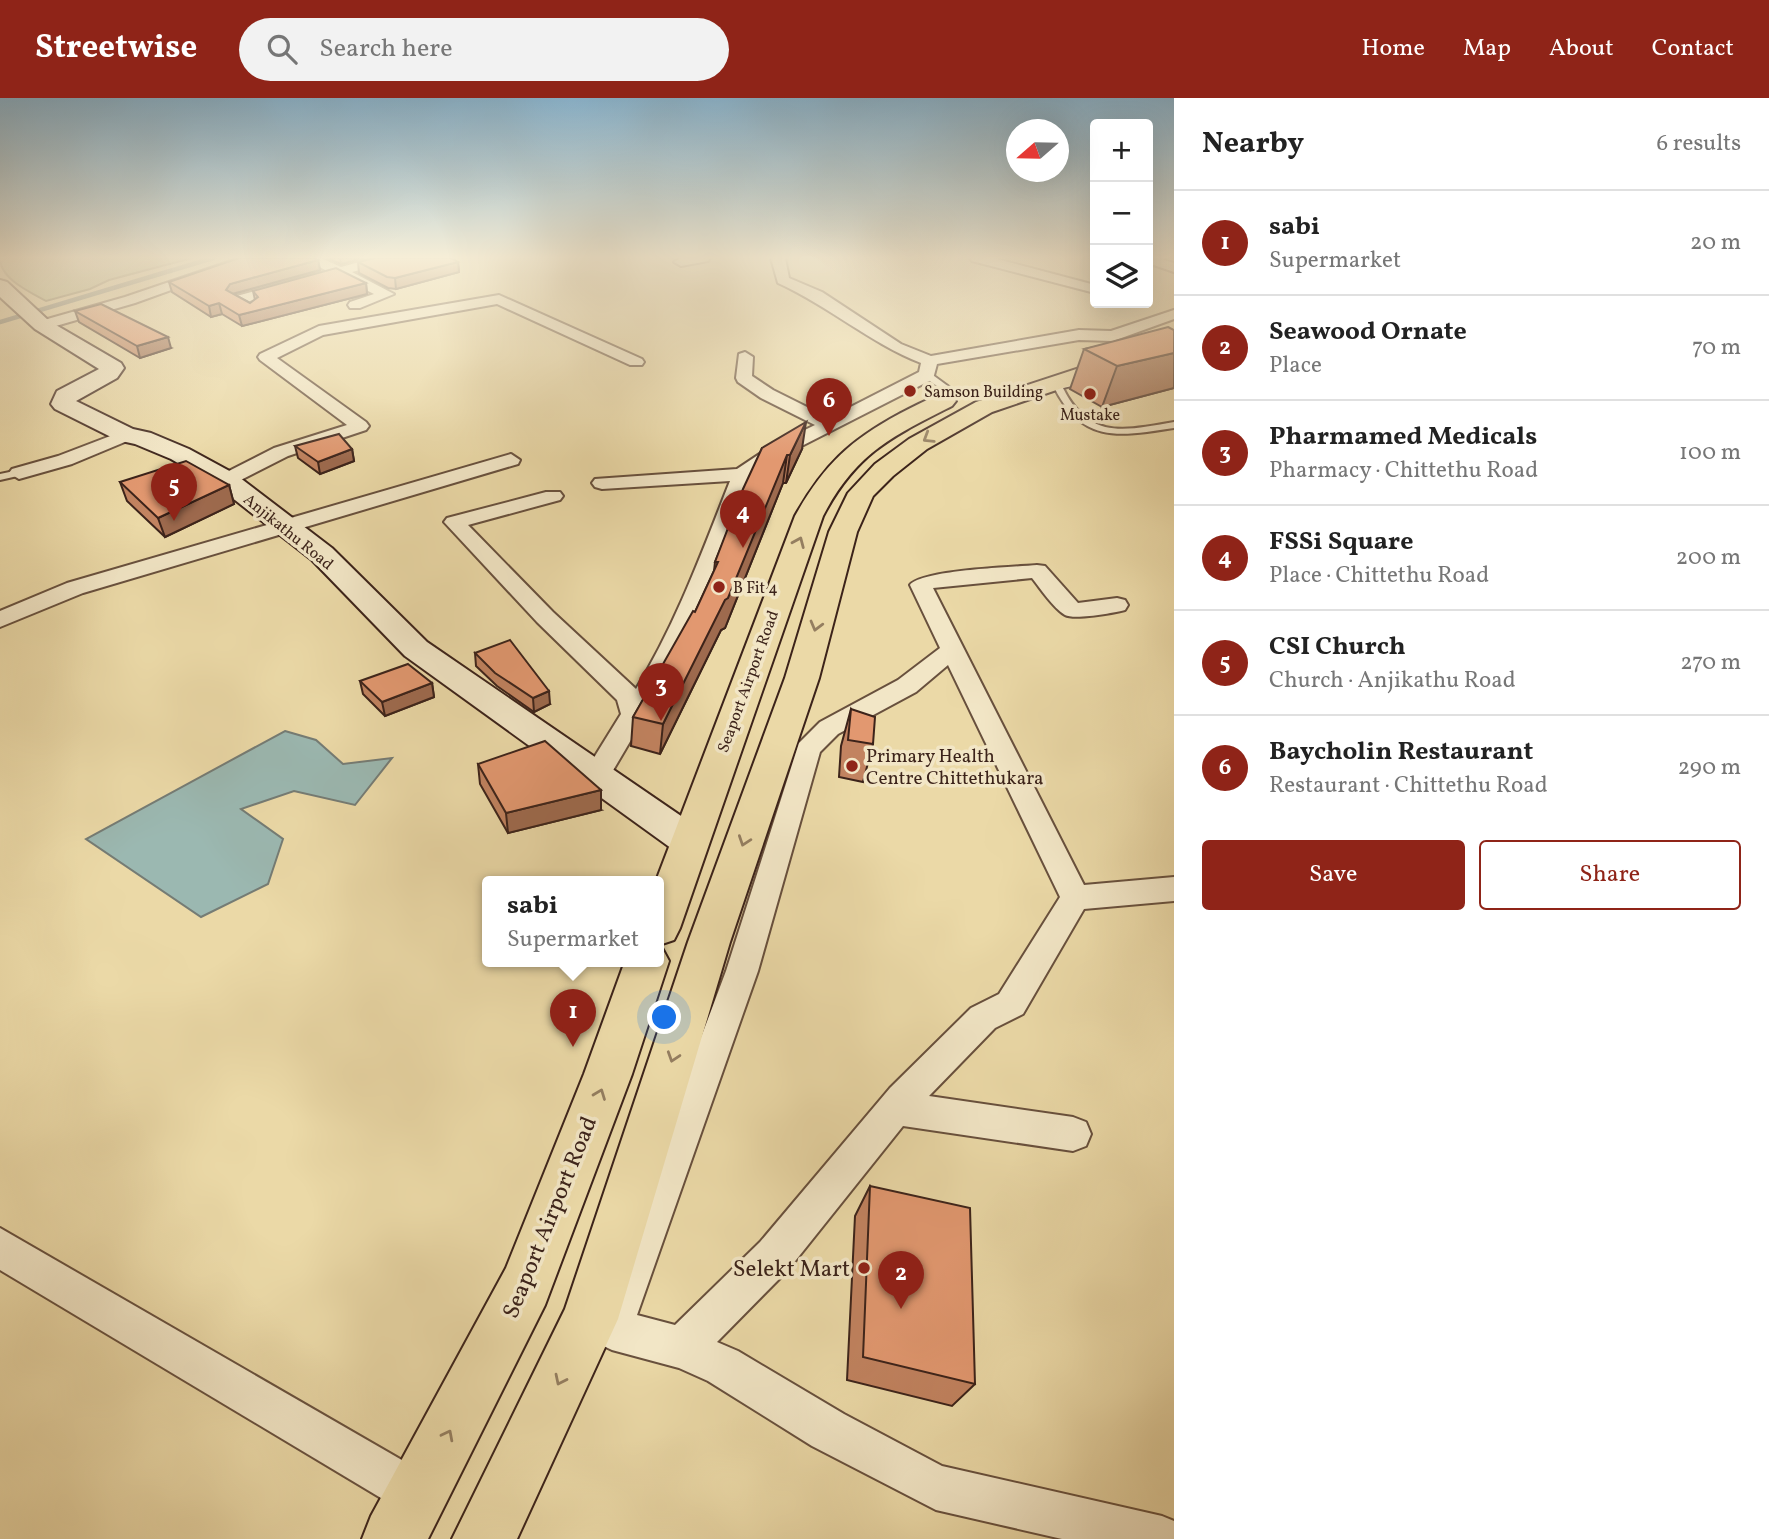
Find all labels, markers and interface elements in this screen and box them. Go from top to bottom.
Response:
search box [239,18,729,81]
text: Streetwise [35,26,197,72]
icon: search [263,30,301,68]
text: Search here [319,31,453,67]
text: Home [1361,32,1425,66]
text: Map [1463,32,1511,66]
text: About [1549,32,1614,66]
text: Contact [1652,32,1734,66]
north arrow [1006,119,1069,182]
map controls [1090,119,1153,308]
button: + [1090,119,1153,182]
text: Nearby [1202,123,1304,165]
text: 6 results [1657,128,1741,160]
button: − [1090,182,1153,245]
text: sabi [1269,209,1320,245]
text: 1 [1220,227,1230,259]
text: 20 m [1690,227,1741,259]
button: layers [1090,245,1153,308]
text: Supermarket [1269,245,1401,277]
text: Seawood Ornate [1269,314,1467,350]
text: 2 [1219,332,1231,364]
text: 70 m [1692,332,1741,364]
text: Place [1269,350,1322,382]
pin: 6 [806,378,852,436]
place label: Samson Building [924,382,1043,404]
marker: Samson Building [902,383,918,399]
marker: Mustake [1082,386,1098,402]
place label: Mustake [1060,405,1120,427]
text: Pharmamed Medicals [1269,419,1537,455]
one-way arrow [923,429,936,442]
text: 3 [1219,437,1231,469]
text: 100 m [1679,437,1741,469]
text: Pharmacy · Chittethu Road [1269,455,1538,487]
pin: 5 [151,463,197,521]
street label: Anjikathu Road [238,489,337,576]
pin: 4 [720,490,766,548]
text: FSSi Square [1269,524,1414,560]
one-way arrow [791,536,805,549]
text: 4 [1218,542,1232,574]
text: 200 m [1676,542,1741,574]
text: Place · Chittethu Road [1269,560,1489,592]
place label: B Fit 4 [733,578,778,600]
marker: B Fit 4 [711,579,727,595]
street label: Seaport Airport Road [713,608,785,756]
one-way arrow [810,619,824,631]
text: CSI Church [1269,629,1406,665]
text: 5 [1219,647,1231,679]
text: 270 m [1680,647,1741,679]
pin: 3 [638,663,684,721]
text: Church · Anjikathu Road [1269,665,1516,697]
text: Baycholin Restaurant [1269,734,1533,770]
place label: Primary Health Centre Chittethukara [866,744,1044,792]
text: 6 [1219,752,1231,784]
text: 290 m [1678,752,1741,784]
marker: Primary Health Centre Chittethukara [844,758,860,774]
text: Restaurant · Chittethu Road [1269,770,1548,802]
one-way arrow [738,835,752,847]
button: Save [1202,840,1465,910]
button: Share [1479,840,1741,910]
popup [482,876,664,967]
text: sabi [507,888,558,924]
text: Supermarket [507,924,639,956]
pin: 1 [550,989,596,1047]
your location [647,1000,681,1034]
one-way arrow [666,1051,681,1063]
one-way arrow [592,1088,606,1100]
street label: Seaport Airport Road [496,1112,606,1324]
pin: 2 [878,1251,924,1309]
place label: Selekt Mart [733,1254,850,1286]
marker: Selekt Mart [856,1260,872,1276]
one-way arrow [555,1373,569,1385]
one-way arrow [440,1430,453,1442]

